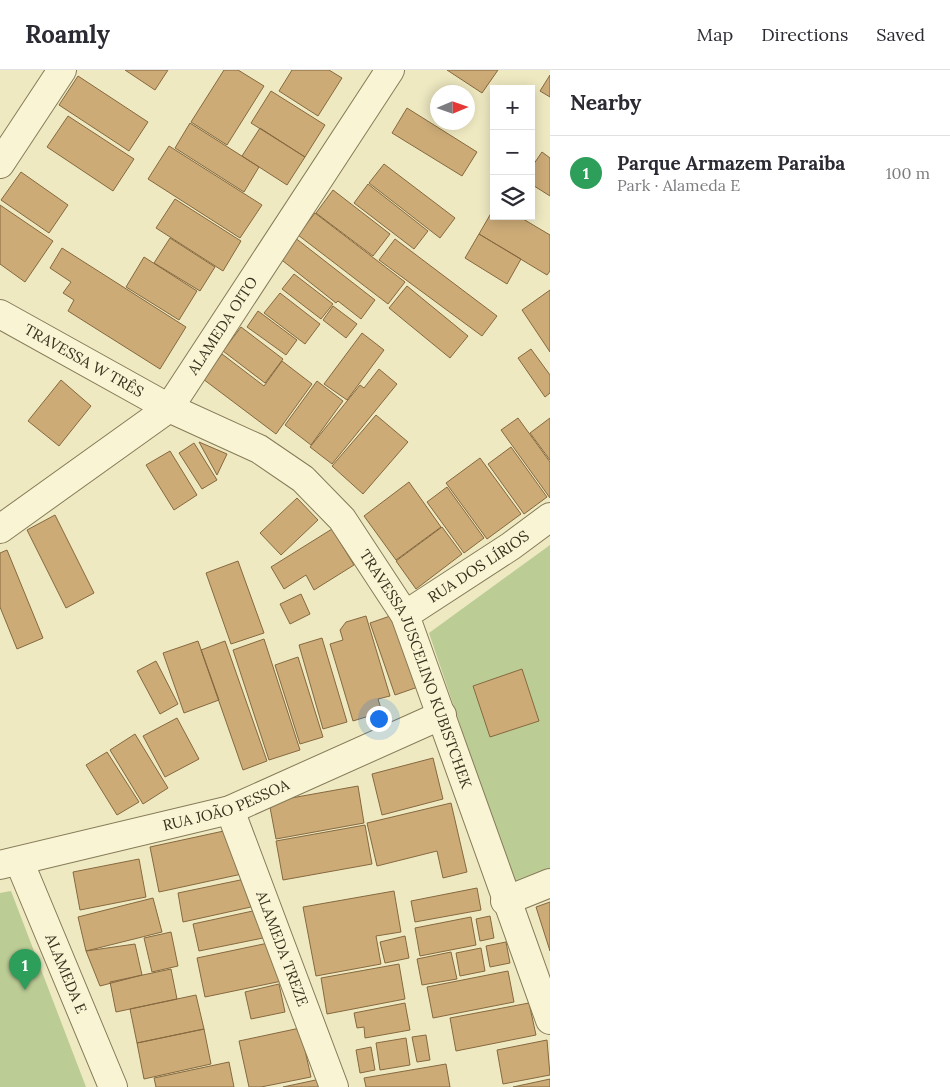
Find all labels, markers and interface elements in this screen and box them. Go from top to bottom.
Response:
text: Roamly [25,19,110,50]
text: Map [697,23,733,46]
text: Directions [761,23,848,46]
text: Saved [876,23,925,46]
north arrow [430,85,475,130]
map controls [490,85,535,220]
button: + [490,85,535,130]
text: Nearby [570,89,641,116]
button: − [490,130,535,175]
text: Parque Armazem Paraiba [617,151,845,175]
text: 1 [583,163,589,183]
text: 100 m [886,163,930,183]
button: layers [490,175,535,220]
text: Park · Alameda E [617,175,740,195]
street label: ALAMEDA OITO [183,273,261,379]
street label: TRAVESSA W TRÊS [21,319,147,401]
street label: RUA DOS LÍRIOS [424,526,533,607]
street label: TRAVESSA JUSCELINO KUBISTCHEK [356,546,477,792]
your location [366,706,392,732]
street label: RUA JOÃO PESSOA [161,775,292,835]
street label: ALAMEDA TREZE [252,887,313,1009]
street label: ALAMEDA E [41,930,91,1016]
pin: 1 [9,949,41,990]

